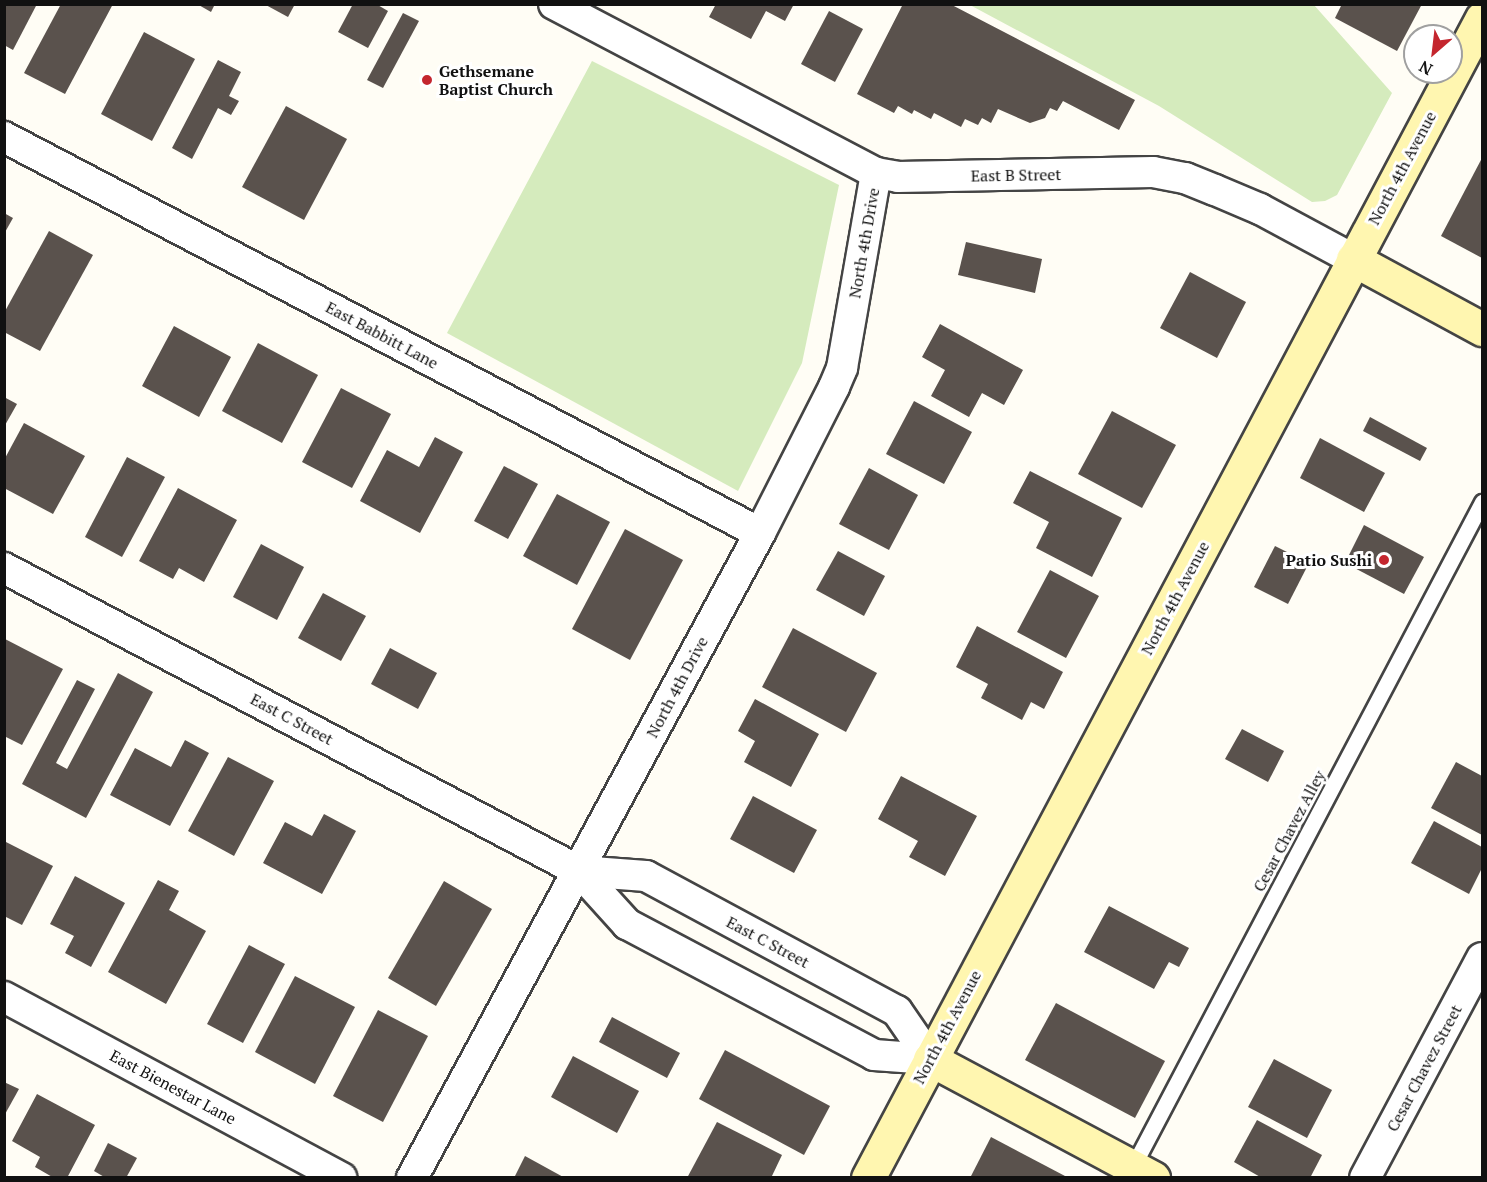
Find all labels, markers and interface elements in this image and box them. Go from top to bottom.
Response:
north arrow [1403,24,1463,84]
text: N [1415,56,1436,81]
place label: Gethsemane Baptist Church [439,61,553,99]
marker: Gethsemane Baptist Church [420,73,434,87]
street label: North 4th Avenue [1364,108,1440,228]
street label: East B Street [971,165,1061,185]
street label: North 4th Drive [845,186,883,300]
street label: East Babbitt Lane [323,297,441,373]
street label: North 4th Avenue [1137,538,1213,658]
place label: Patio Sushi [1286,550,1372,570]
marker: Patio Sushi [1377,553,1391,567]
street label: North 4th Drive [642,633,712,741]
street label: East C Street [247,689,337,749]
street label: Cesar Chavez Alley [1249,767,1329,895]
street label: East C Street [723,912,813,972]
street label: North 4th Avenue [909,967,985,1087]
street label: Cesar Chavez Street [1382,1001,1466,1135]
street label: East Bienestar Lane [107,1046,239,1128]

